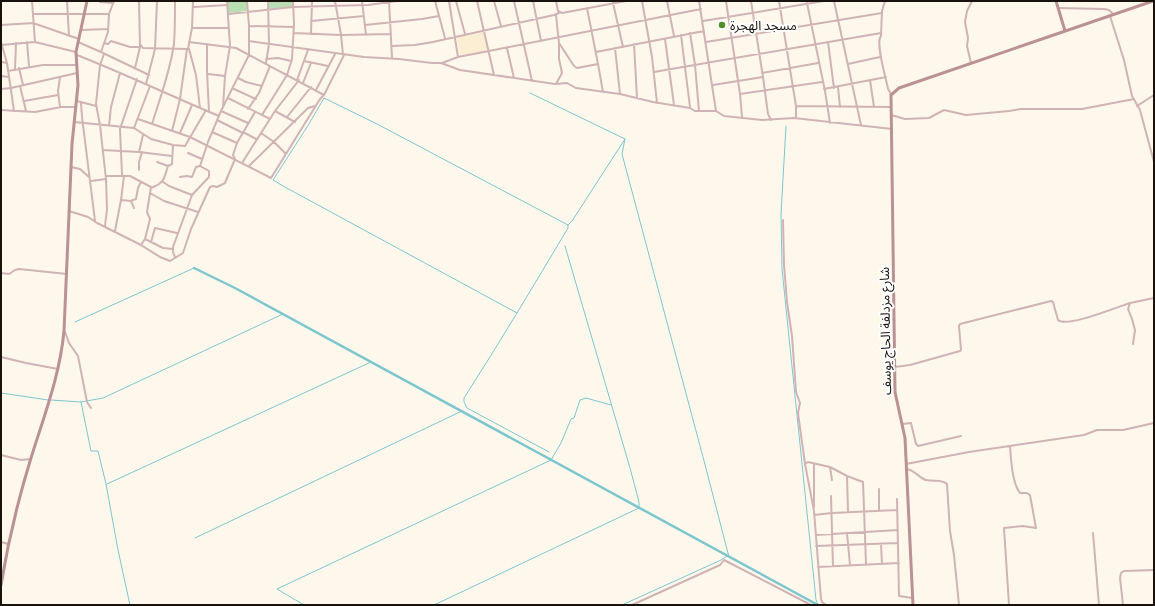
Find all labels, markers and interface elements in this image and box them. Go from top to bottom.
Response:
place label: مسجد الهجرة [730,17,797,34]
marker: مسجد الهجرة [717,20,727,30]
street label: شارع مزدلفة الحاج يوسف [876,267,897,395]

